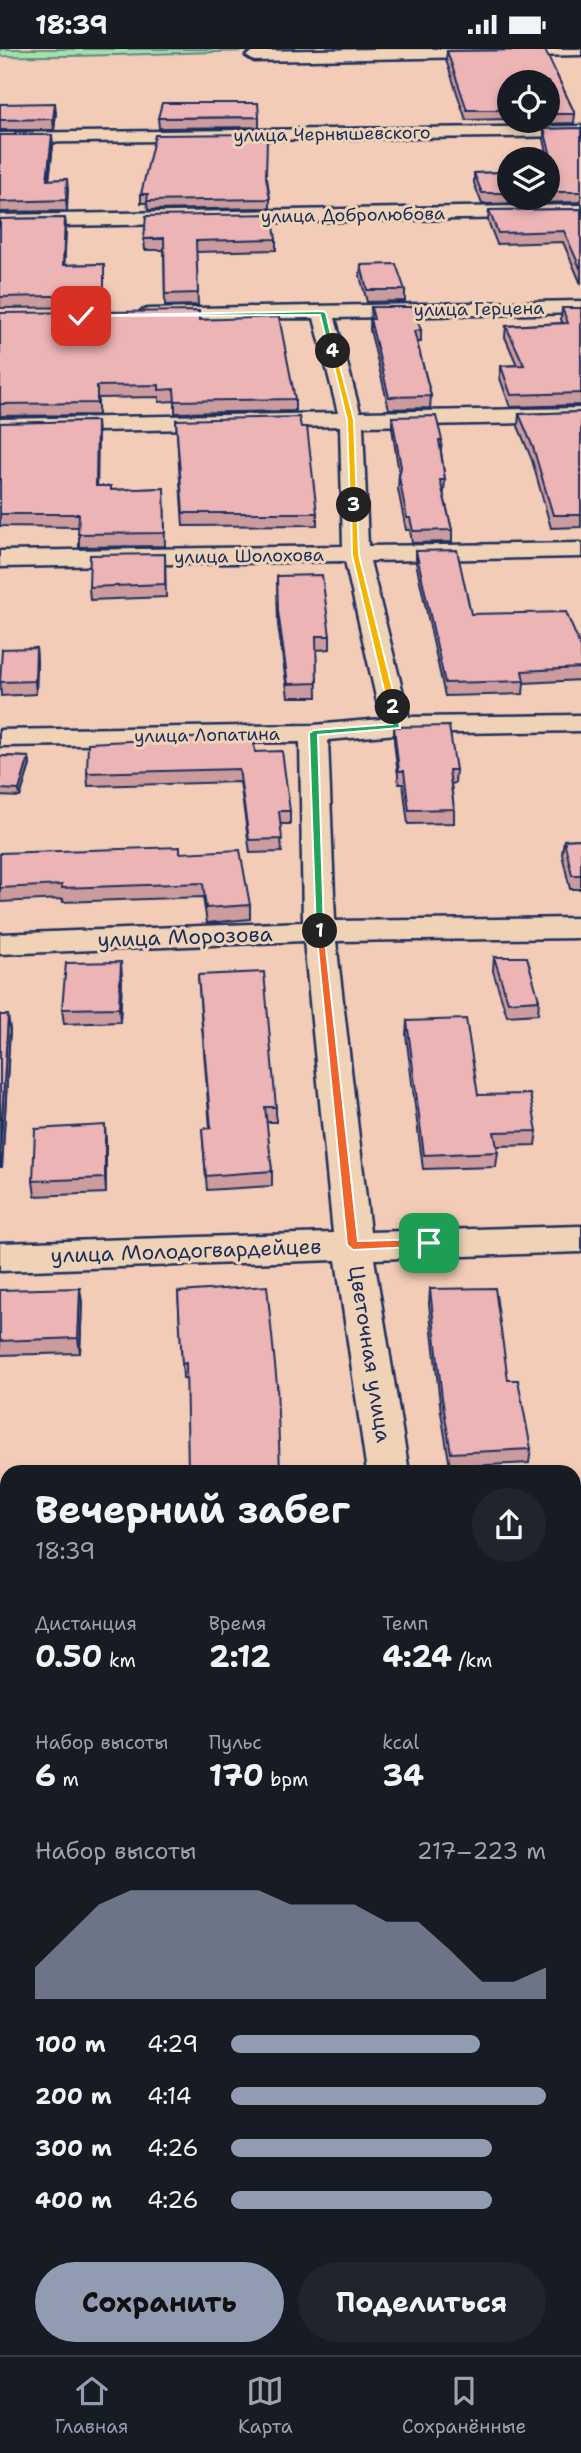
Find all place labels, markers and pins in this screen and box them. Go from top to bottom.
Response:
pin [51,286,111,346]
pin: 4 [316,333,350,369]
pin: 3 [336,487,372,523]
pin: 2 [376,689,410,725]
pin: 1 [302,913,338,949]
pin [399,1213,459,1273]

